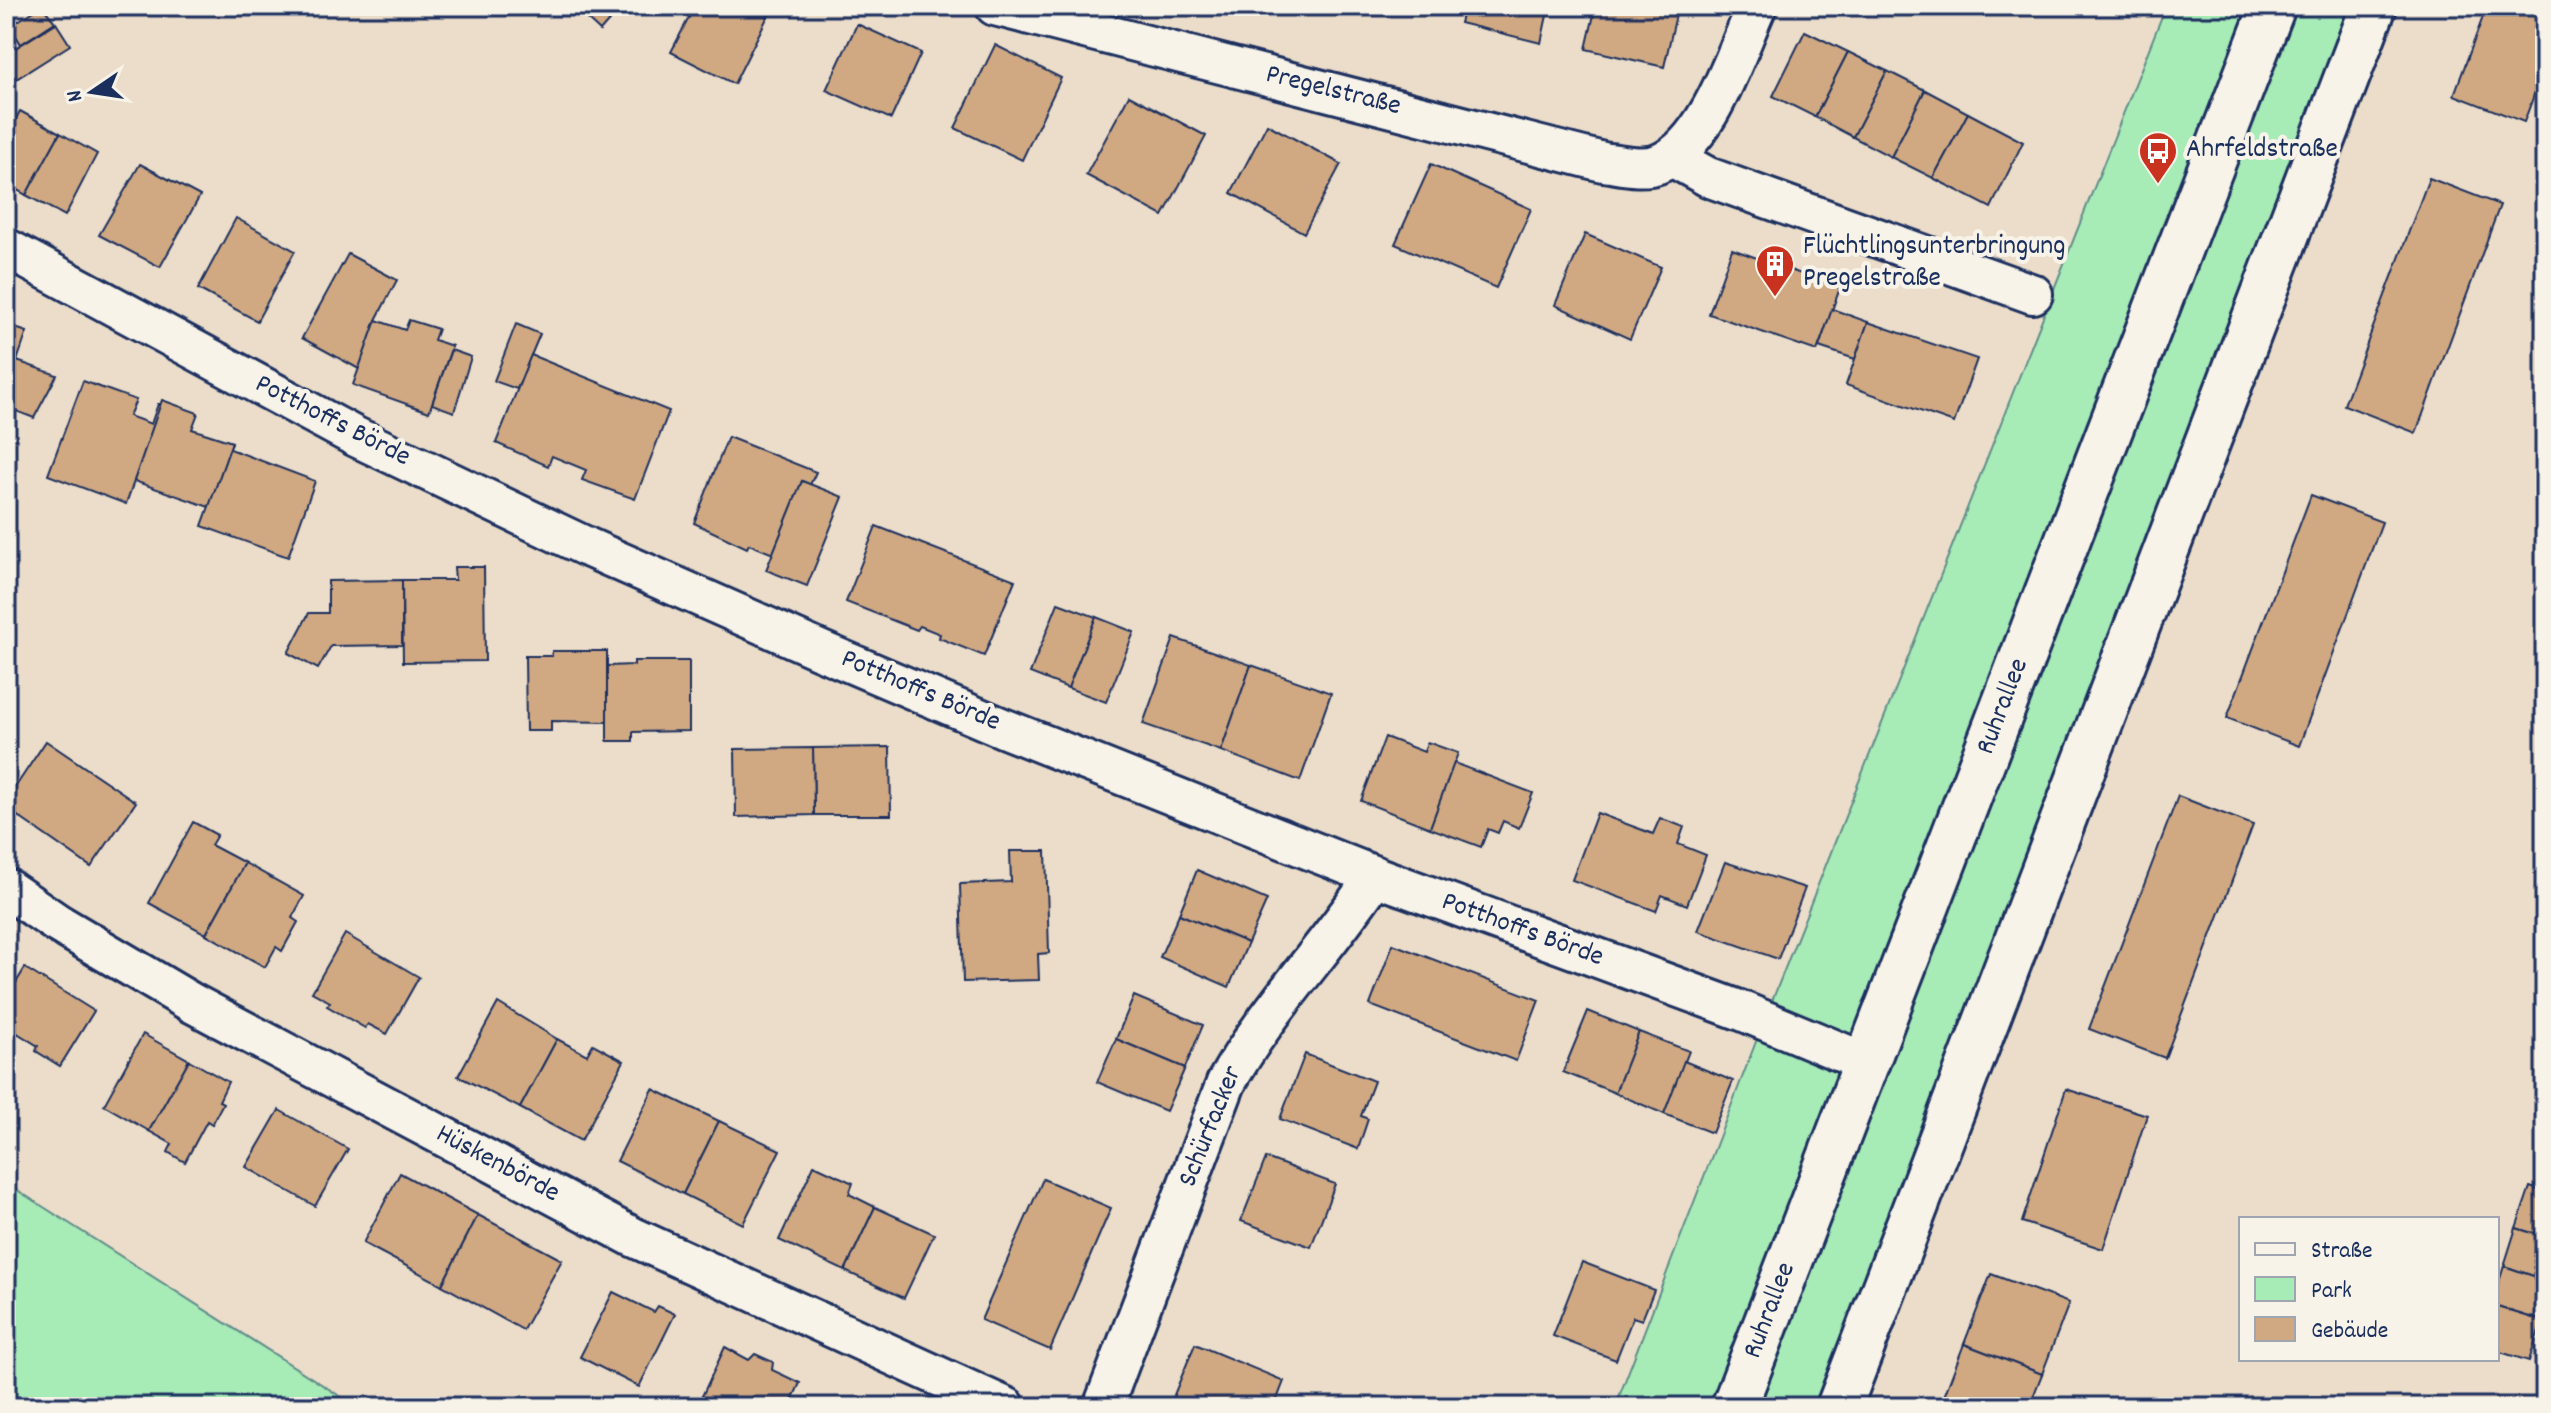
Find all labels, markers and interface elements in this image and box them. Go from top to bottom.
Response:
north arrow [52,52,132,132]
street label: Pregelstraße [1261,56,1405,128]
text: N [60,87,92,104]
bus stop icon: Ahrfeldstraße [2137,130,2179,185]
place label: Ahrfeldstraße [2186,131,2338,171]
place label: Flüchtlingsunterbringung Pregelstraße [1803,228,2066,300]
building icon: Flüchtlingsunterbringung Pregelstraße [1754,243,1796,298]
street label: Potthoffs Börde [247,366,417,478]
street label: Potthoffs Börde [834,640,1006,744]
street label: Ruhrallee [1967,653,2041,761]
street label: Potthoffs Börde [1435,883,1609,979]
street label: Schürfacker [1170,1060,1255,1194]
street label: Hüskenbörde [428,1116,566,1214]
legend [2239,1217,2499,1361]
text: Straße [2311,1235,2373,1269]
street label: Ruhrallee [1734,1257,1808,1365]
text: Park [2311,1275,2352,1309]
text: Gebäude [2311,1315,2388,1349]

